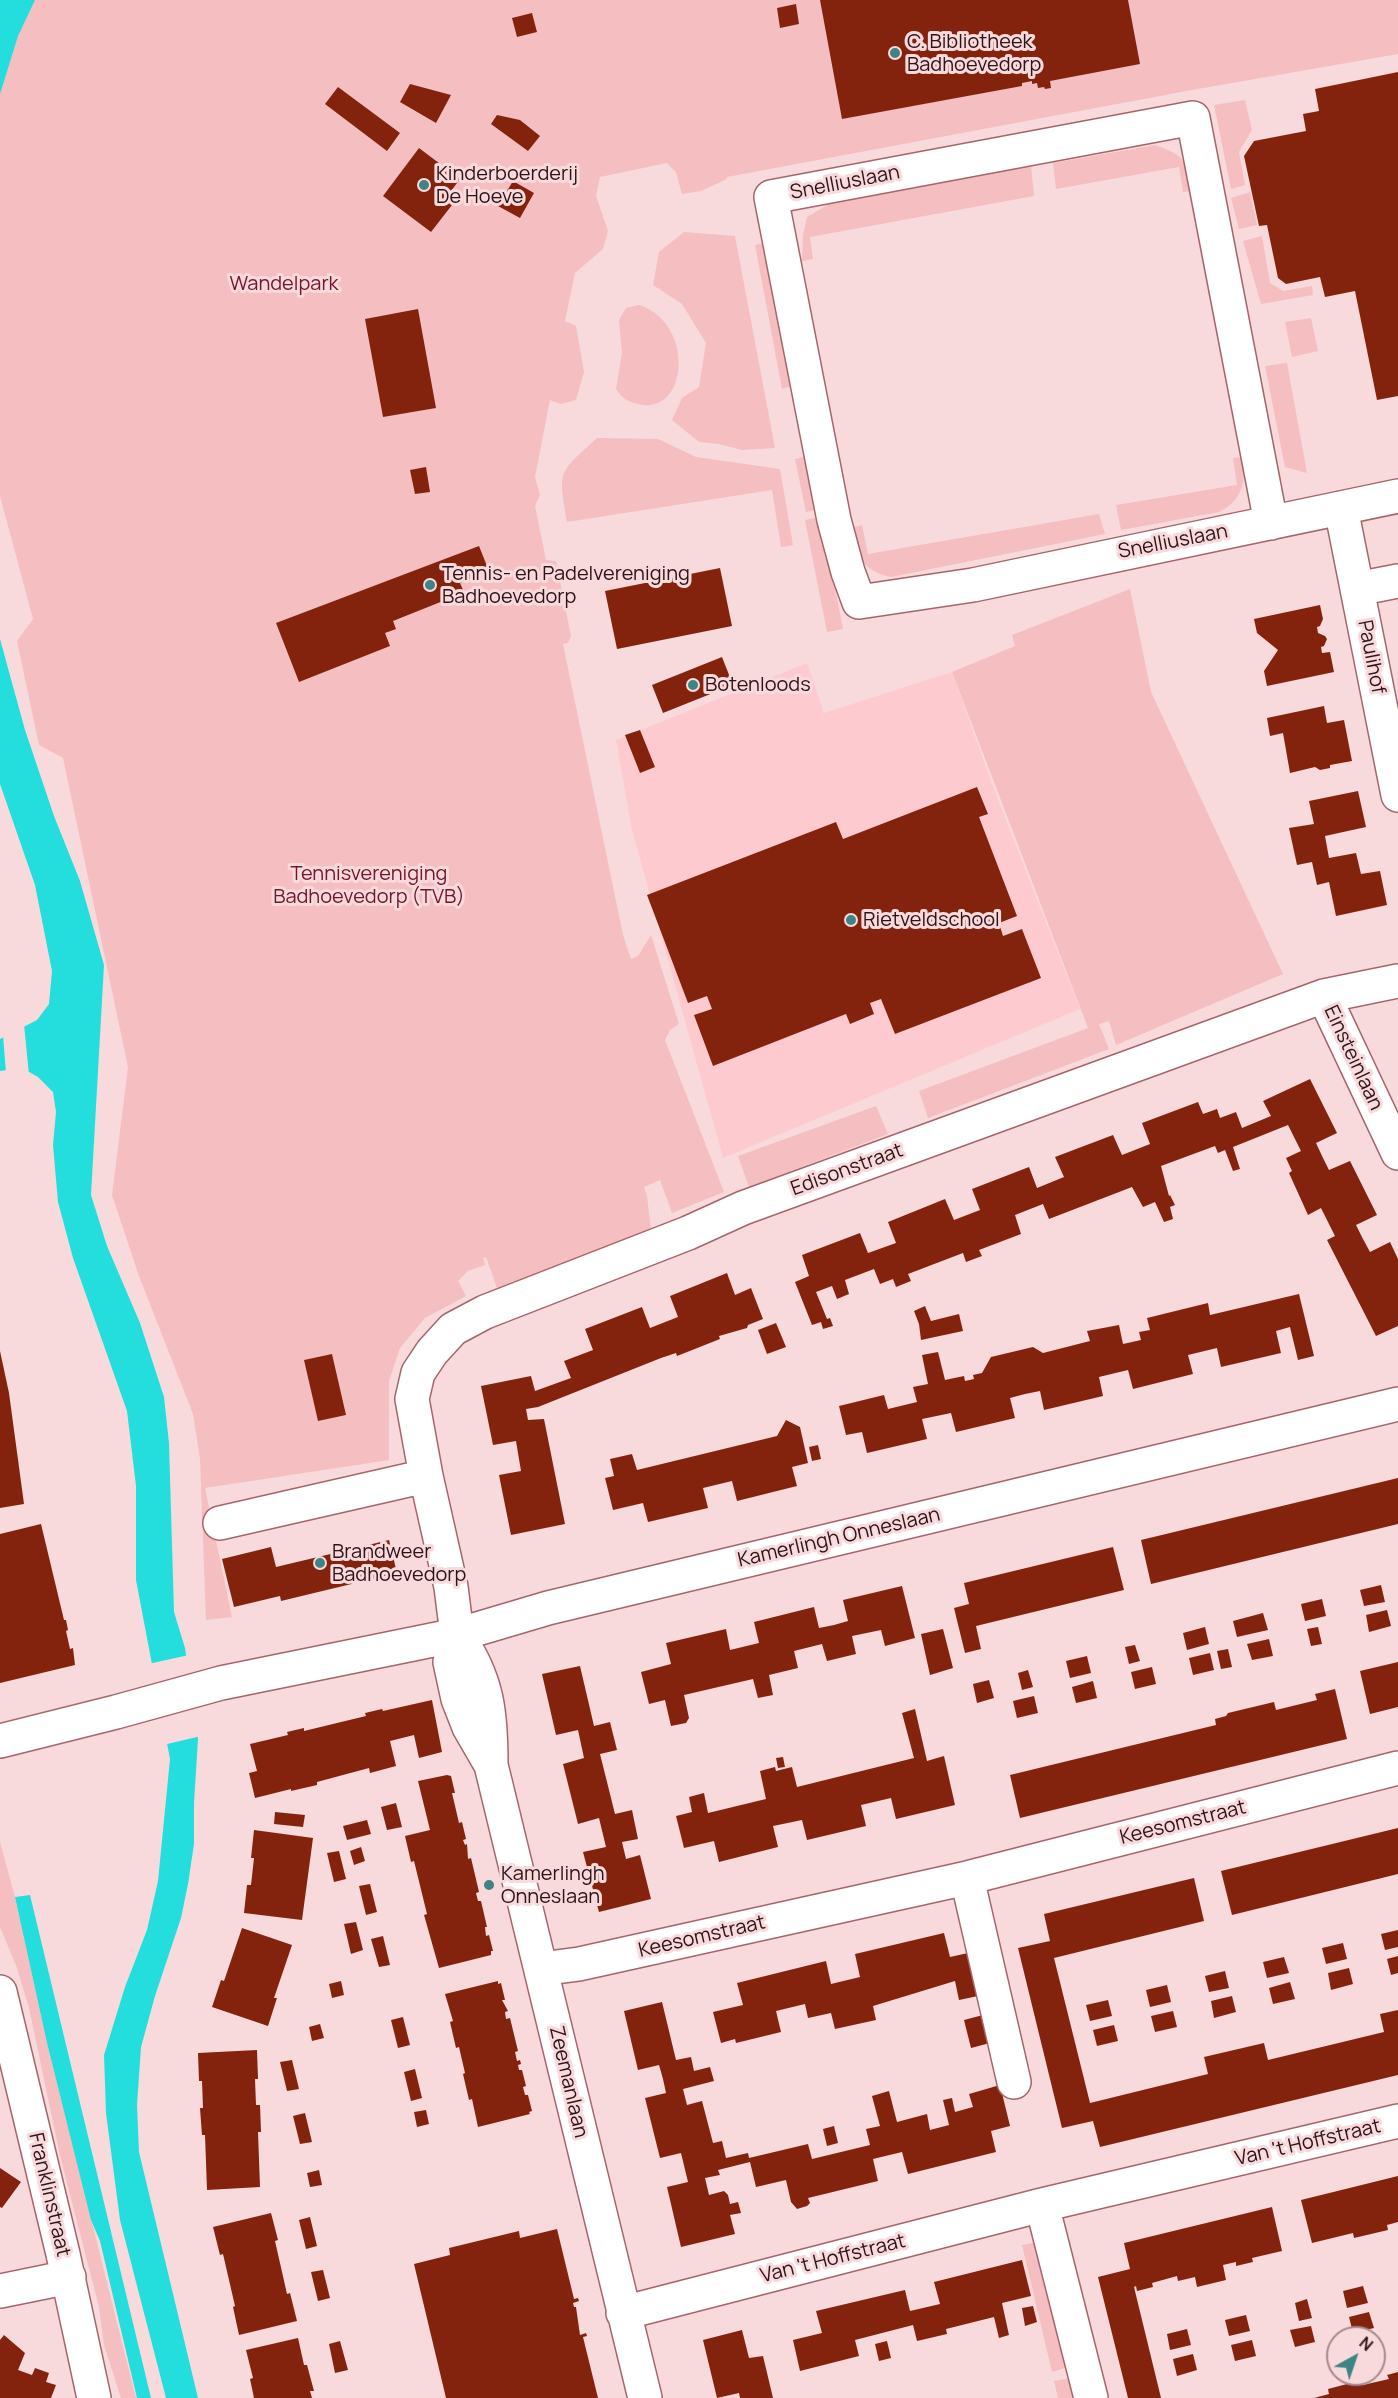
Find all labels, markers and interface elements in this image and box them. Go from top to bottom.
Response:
place label: C. Bibliotheek Badhoevedorp [907,30,1041,77]
marker: C. Bibliotheek Badhoevedorp [888,46,902,60]
street label: Snelliuslaan [788,161,902,205]
place label: Kinderboerderij De Hoeve [436,162,578,209]
marker: Kinderboerderij De Hoeve [417,178,431,192]
park label: Wandelpark [229,272,339,296]
street label: Snelliuslaan [1116,520,1230,564]
place label: Tennis- en Padelvereniging Badhoevedorp [442,562,690,609]
marker: Tennis- en Padelvereniging Badhoevedorp [423,578,437,592]
street label: Paulihof [1352,618,1390,696]
place label: Botenloods [705,673,811,697]
marker: Botenloods [686,678,700,692]
park label: Tennisvereniging Badhoevedorp (TVB) [273,862,465,909]
place label: Rietveldschool [863,908,1000,932]
marker: Rietveldschool [844,913,858,927]
street label: Einsteinlaan [1318,1002,1388,1114]
street label: Edisonstraat [788,1139,906,1201]
street label: Kamerlingh Onneslaan [736,1503,942,1573]
place label: Brandweer Badhoevedorp [332,1540,466,1587]
marker: Brandweer Badhoevedorp [313,1556,327,1570]
street label: Keesomstraat [1117,1796,1249,1850]
place label: Kamerlingh Onneslaan [501,1862,605,1909]
marker: Kamerlingh Onneslaan [482,1878,496,1892]
street label: Keesomstraat [636,1911,768,1963]
street label: Zeemanlaan [543,2024,593,2140]
street label: Van 't Hoffstraat [1233,2115,1383,2171]
street label: Franklinstraat [23,2131,75,2259]
street label: Van 't Hoffstraat [758,2229,908,2289]
north arrow [1326,2326,1386,2386]
text: N [1355,2332,1378,2356]

